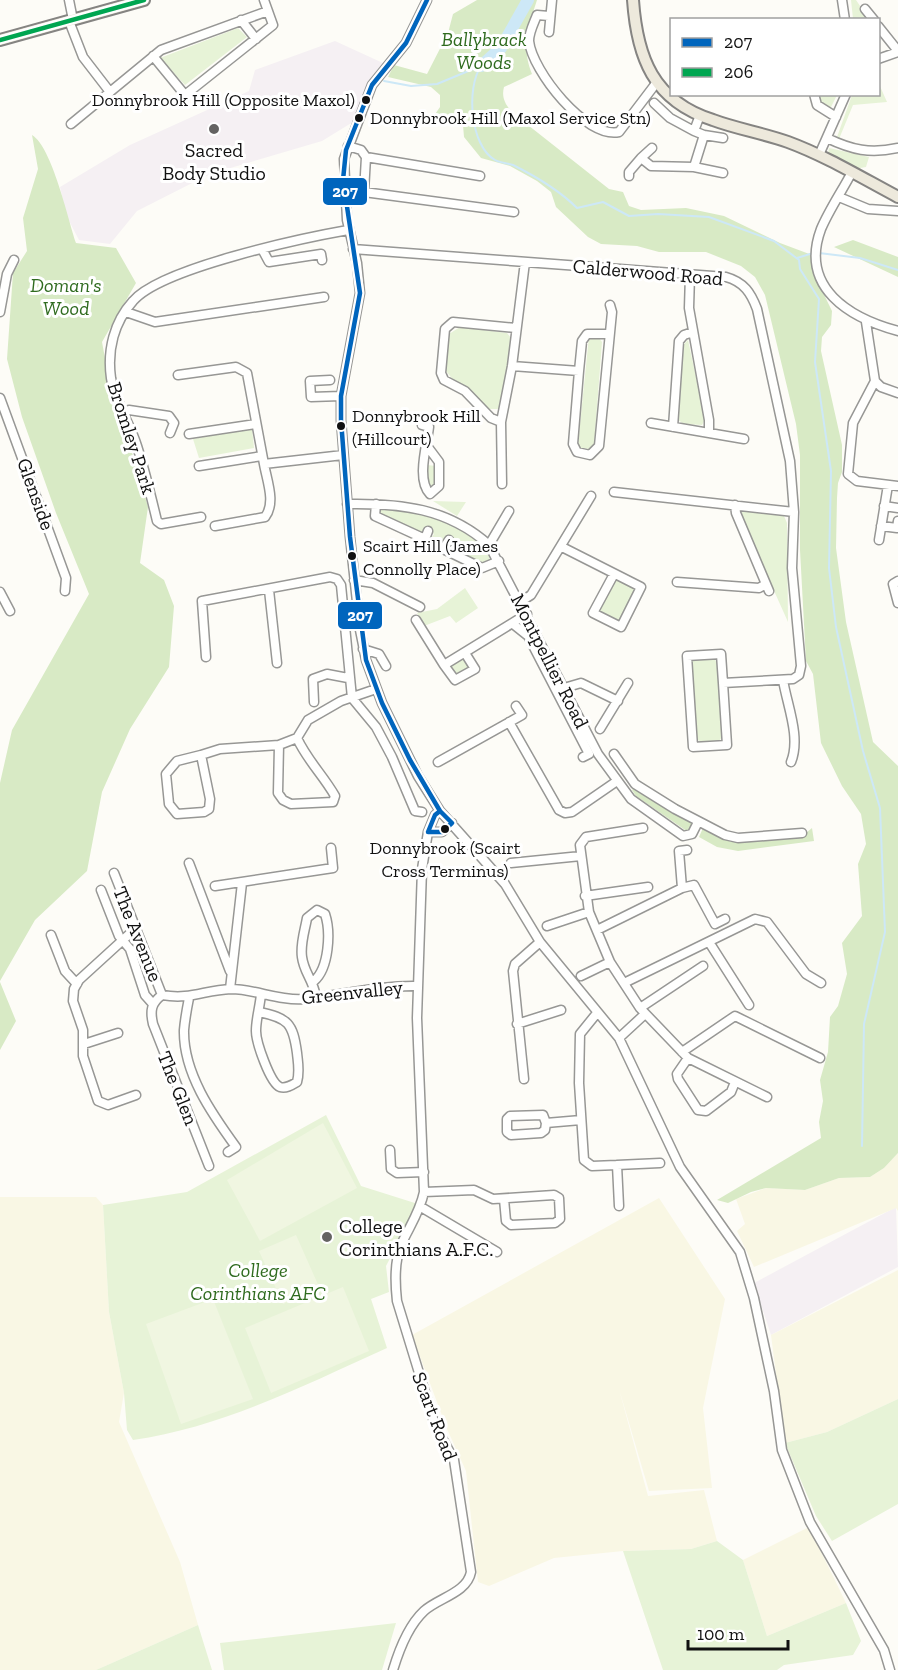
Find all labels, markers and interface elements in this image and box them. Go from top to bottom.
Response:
legend [670,18,880,96]
park label: Ballybrack Woods [441,27,527,74]
text: 207 [724,31,753,53]
text: 206 [724,61,753,83]
place label: Donnybrook Hill (Opposite Maxol) [92,89,355,111]
marker: Donnybrook Hill (Opposite Maxol) [360,94,372,106]
place label: Donnybrook Hill (Maxol Service Stn) [370,107,651,129]
marker: Donnybrook Hill (Maxol Service Stn) [353,112,365,124]
marker: Sacred Body Studio [207,122,221,136]
place label: Sacred Body Studio [162,138,266,185]
line badge: 207 [322,177,368,206]
text: 207 [332,182,358,201]
street label: Calderwood Road [572,253,724,291]
park label: Doman's Wood [30,273,102,320]
street label: Bromley Park [103,379,162,498]
place label: Donnybrook Hill (Hillcourt) [352,405,481,450]
marker: Donnybrook Hill (Hillcourt) [335,420,347,432]
street label: Glenside [12,455,60,533]
place label: Scairt Hill (James Connolly Place) [363,535,498,580]
marker: Scairt Hill (James Connolly Place) [346,550,358,562]
street label: Montpellier Road [506,590,594,732]
line badge: 207 [337,601,383,630]
text: 207 [347,606,373,625]
marker: Donnybrook (Scairt Cross Terminus) [439,823,451,835]
place label: Donnybrook (Scairt Cross Terminus) [370,837,521,882]
street label: The Avenue [108,883,168,985]
street label: Greenvalley [300,975,405,1009]
street label: The Glen [152,1048,204,1129]
place label: College Corinthians A.F.C. [339,1214,493,1261]
marker: College Corinthians A.F.C. [320,1230,334,1244]
park label: College Corinthians AFC [190,1258,326,1305]
street label: Scart Road [407,1368,463,1464]
scale bar [688,1613,788,1651]
text: 100 m [697,1623,745,1645]

